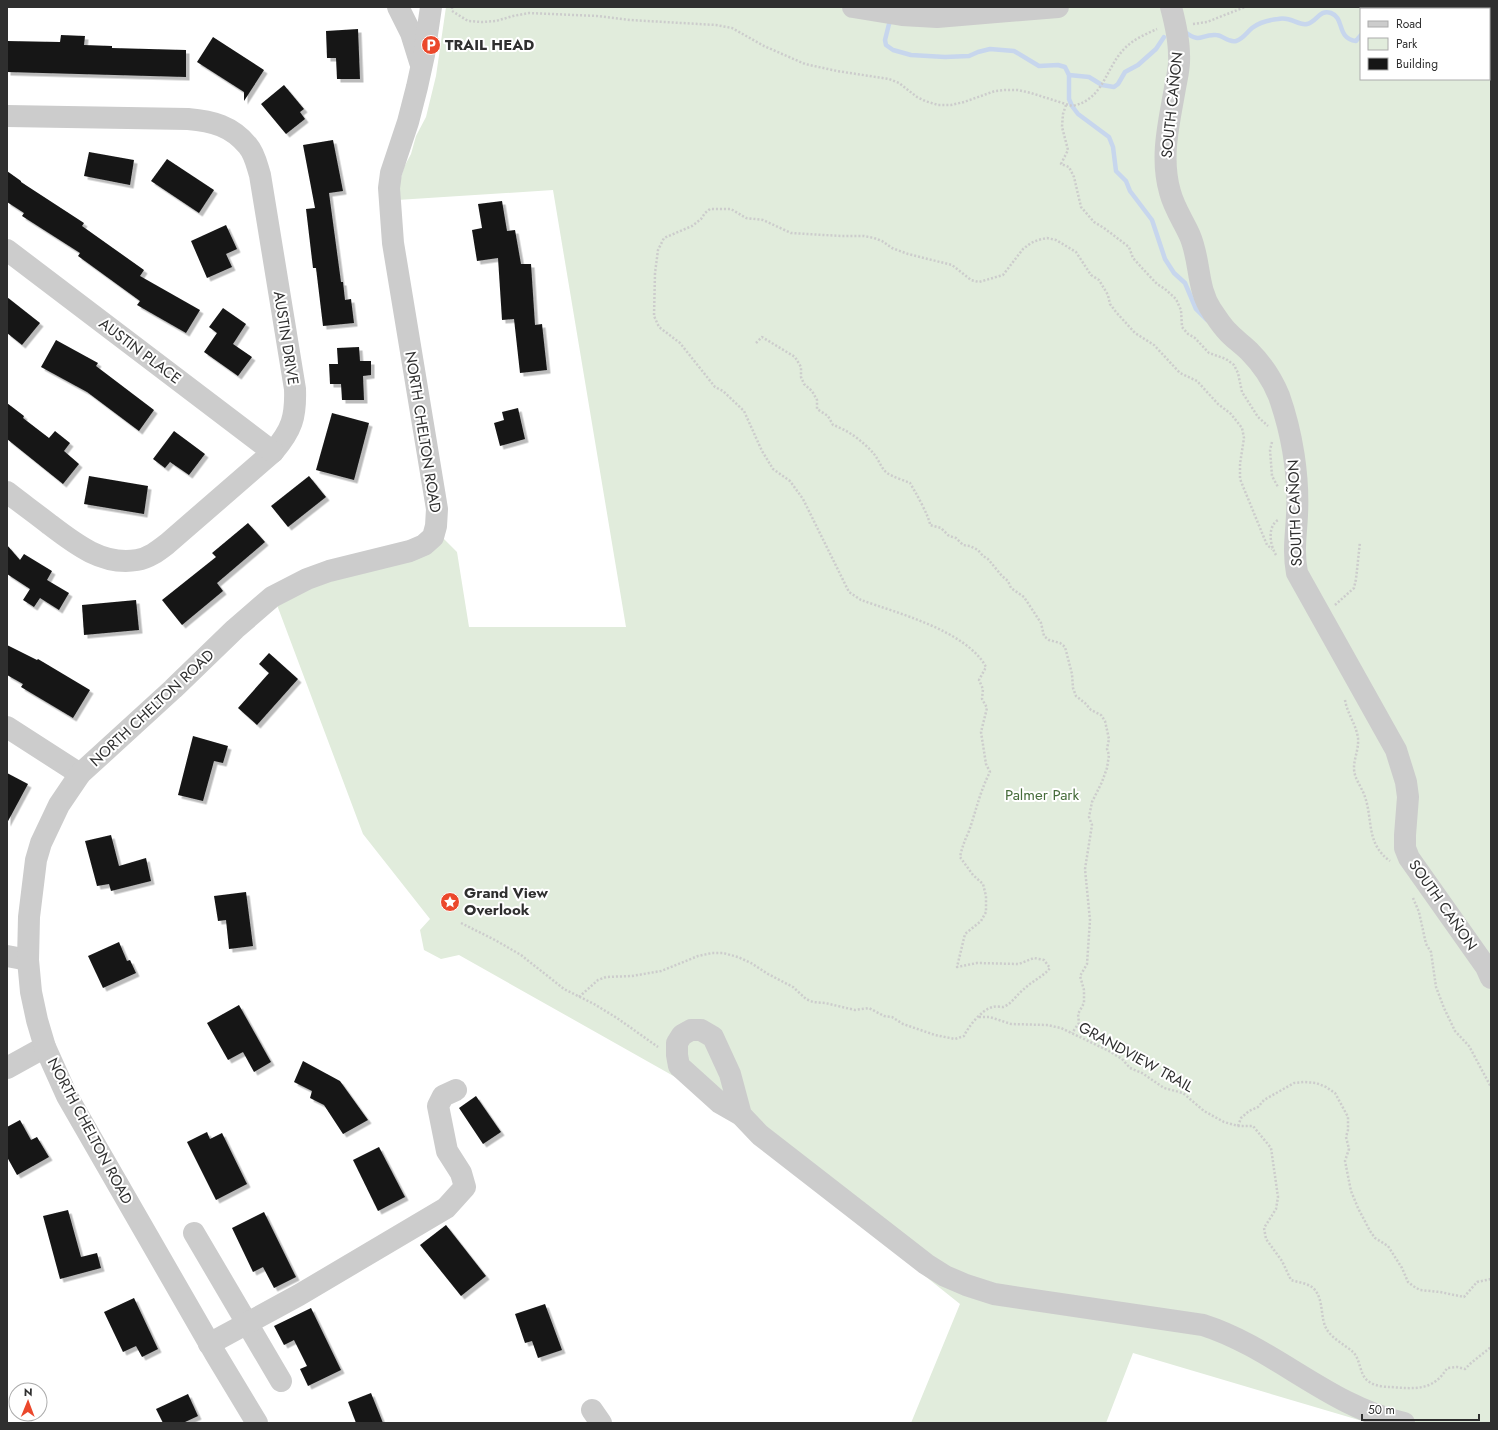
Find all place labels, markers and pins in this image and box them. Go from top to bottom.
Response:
parking icon: TRAIL HEAD [420,34,442,56]
place label: TRAIL HEAD [445,34,534,56]
place label: Grand View Overlook [464,882,548,921]
place icon: Grand View Overlook [439,891,461,913]

